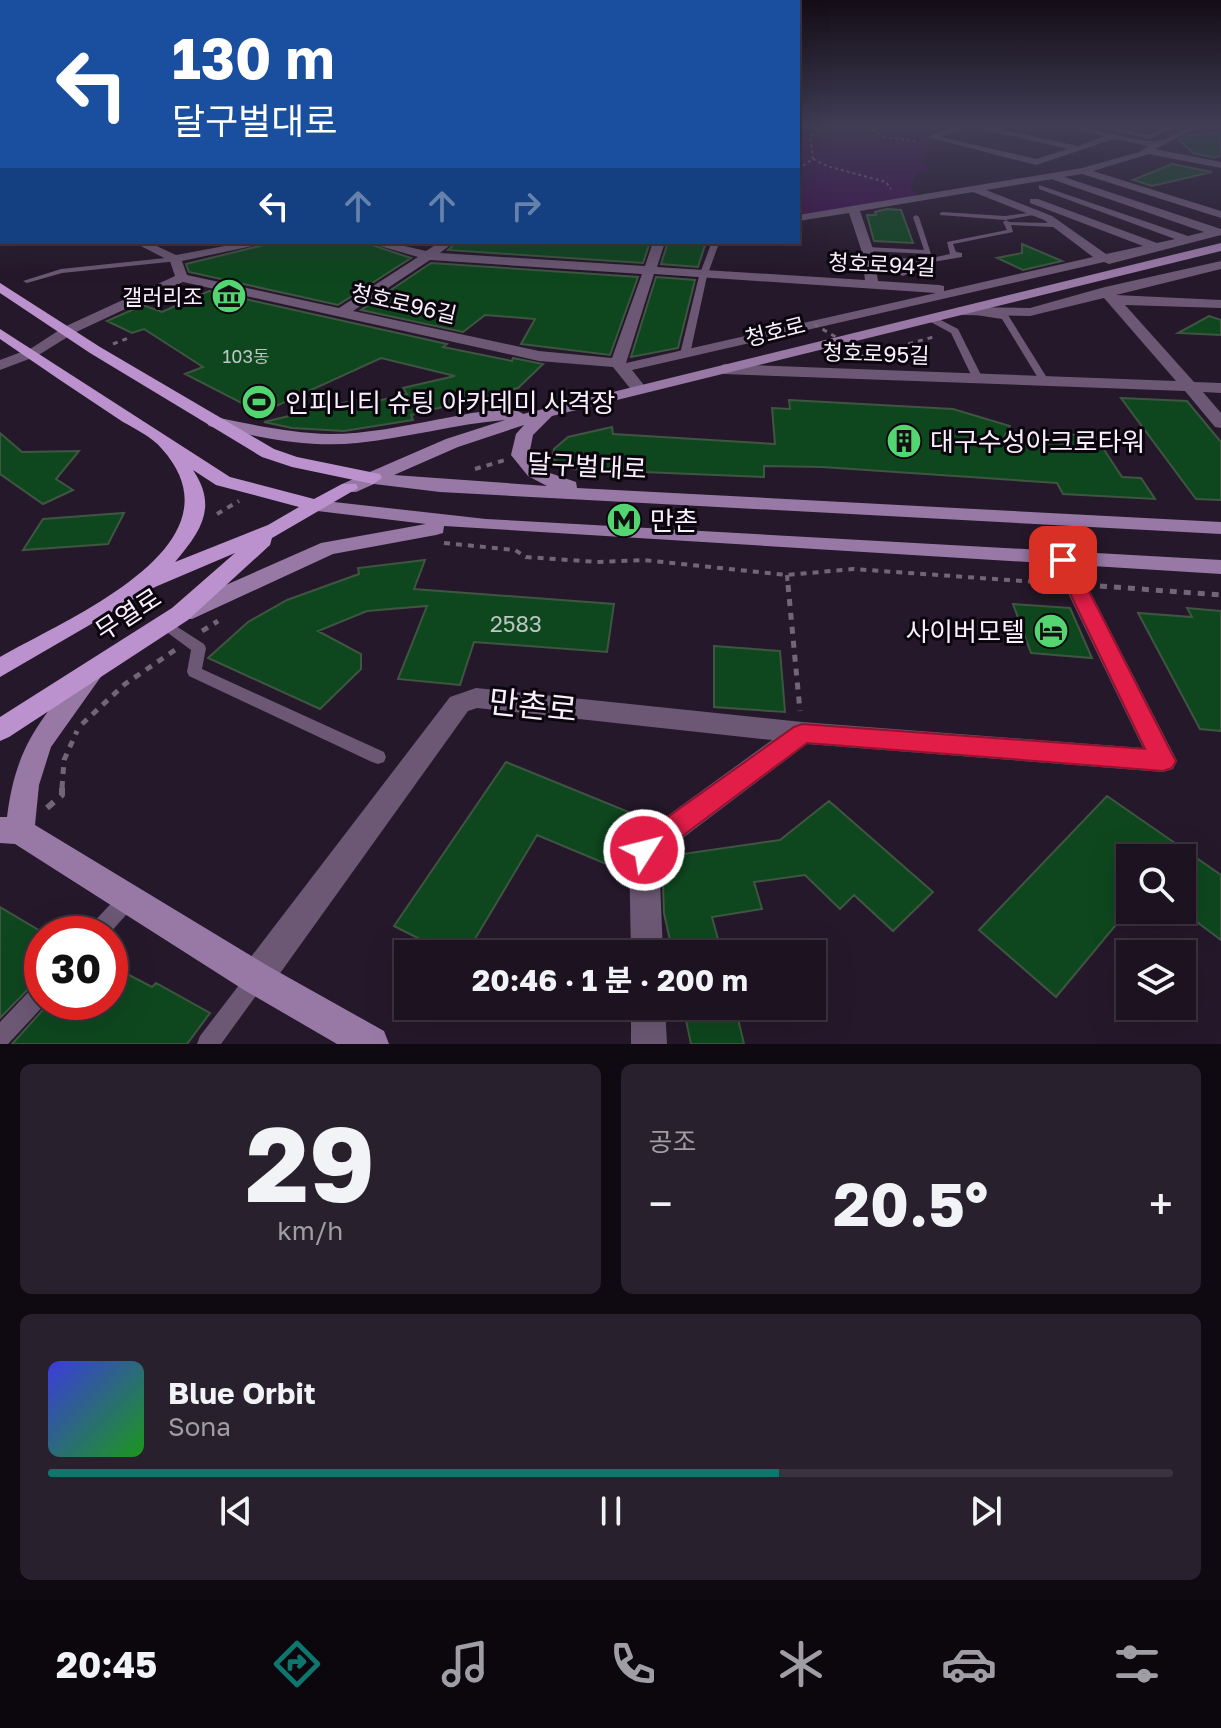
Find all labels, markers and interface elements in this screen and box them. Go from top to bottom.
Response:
text: 130 m [172,24,334,91]
icon: left [40,32,144,136]
text: 달구벌대로 [172,99,338,142]
icon: left [252,184,296,228]
icon: ahead [336,184,380,228]
icon: ahead [420,184,464,228]
icon: right [504,184,548,228]
street label: 청호로94길 [828,248,936,280]
museum icon: 갤러리조 [210,277,248,315]
street label: 청호로96길 [349,278,459,328]
place label: 갤러리조 [122,283,203,310]
street label: 청호로 [742,311,808,351]
street label: 청호로95길 [822,338,930,368]
house number: 103동 [223,345,269,367]
sports icon: 인피니티 슈팅 아카데미 사격장 [240,383,278,421]
place label: 인피니티 슈팅 아카데미 사격장 [285,387,615,418]
building icon: 대구수성아크로타워 [885,422,923,460]
place label: 대구수성아크로타워 [930,426,1145,457]
street label: 달구벌대로 [526,447,648,485]
metro station icon: 만촌 [605,501,643,539]
place label: 만촌 [650,505,698,536]
pin [1029,526,1097,594]
icon: arrive [1041,538,1085,582]
street label: 무열로 [89,581,167,647]
house number: 2583 [490,610,542,637]
hotel icon: 사이버모텔 [1032,612,1070,650]
place label: 사이버모텔 [905,616,1025,647]
street label: 만촌로 [487,681,579,729]
position arrow [602,808,686,892]
map controls [1116,844,1196,1020]
button: search [1116,844,1196,924]
speed limit sign: 30 [24,916,128,1020]
button: layers [1116,940,1196,1020]
text: 20:46 · 1 분 · 200 m [472,962,748,998]
text: 29 [246,1100,375,1225]
text: 공조 [649,1126,696,1157]
text: 20.5° [833,1167,988,1239]
text: − [649,1177,673,1230]
text: + [1149,1177,1173,1230]
text: km/h [277,1215,343,1246]
text: Blue Orbit [168,1375,316,1411]
text: Sona [168,1411,231,1442]
icon: previous [214,1489,258,1533]
icon: pause [589,1489,633,1533]
icon: next [964,1489,1008,1533]
icon: directions [269,1636,325,1692]
icon: music [437,1636,493,1692]
icon: phone [605,1636,661,1692]
icon: climate [773,1636,829,1692]
icon: car [941,1636,997,1692]
icon: filters [1109,1636,1165,1692]
text: 20:45 [56,1643,157,1686]

